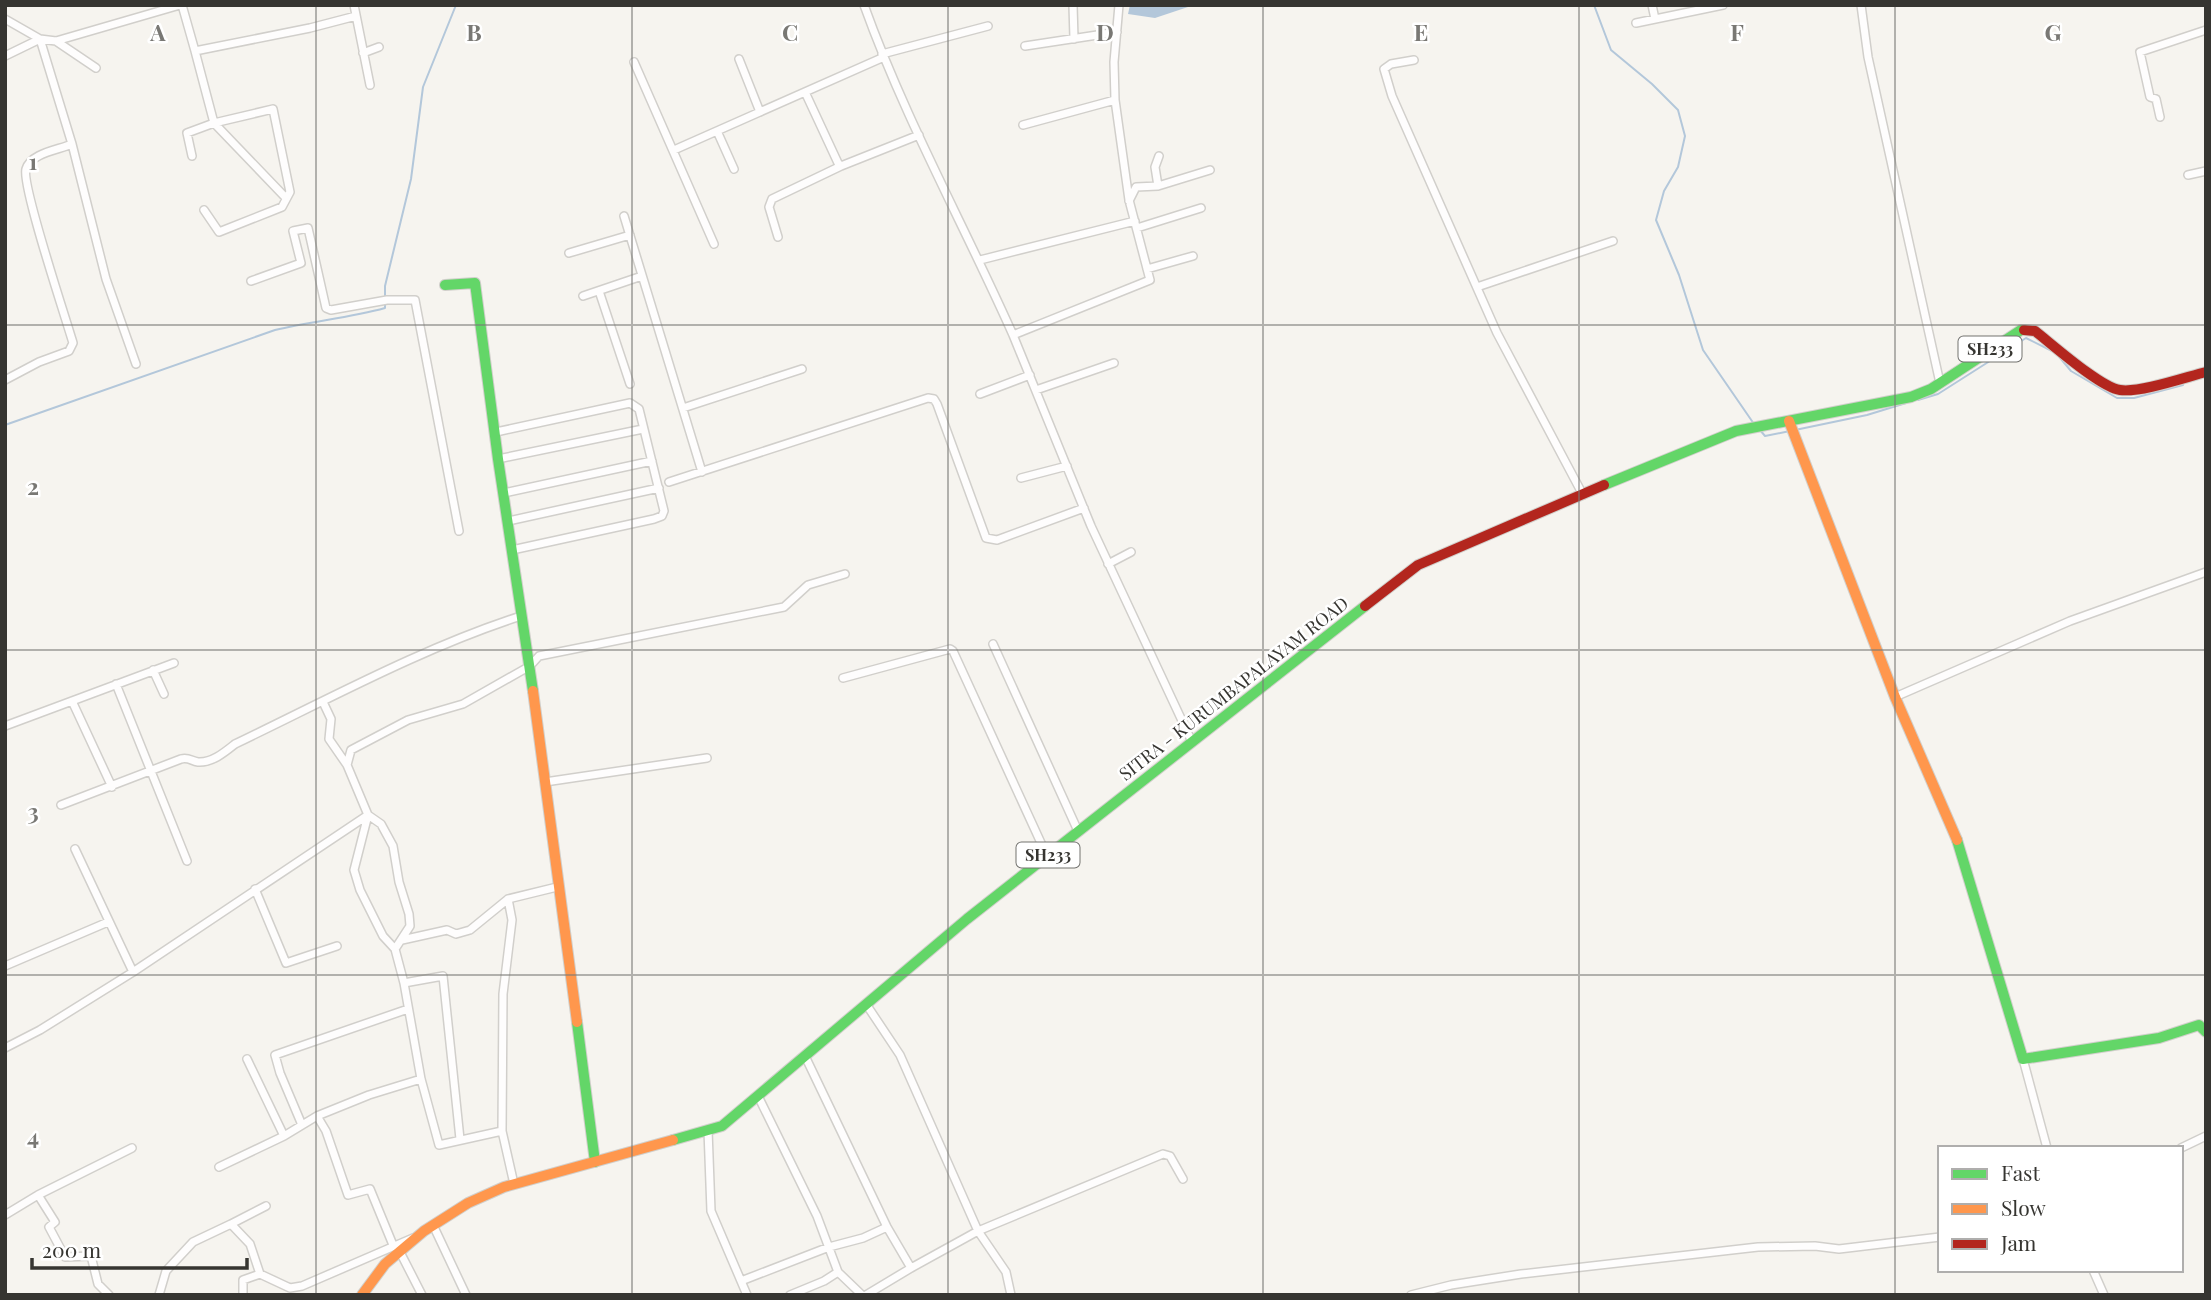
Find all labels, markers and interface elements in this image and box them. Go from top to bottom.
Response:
text: A [149,16,166,47]
text: B [466,16,482,47]
text: C [782,16,798,47]
text: D [1096,16,1114,47]
text: E [1414,16,1428,47]
text: F [1730,16,1744,47]
text: G [2045,16,2062,47]
text: 1 [29,145,38,176]
road number: SH233 [1958,336,2022,362]
text: 2 [27,470,39,501]
street label: SITRA - KURUMBAPALAYAM ROAD [1114,591,1353,785]
text: 3 [27,795,39,826]
road number: SH233 [1016,842,1080,868]
text: 4 [27,1120,39,1151]
legend [1938,1146,2183,1272]
text: Fast [2001,1158,2040,1186]
text: Slow [2001,1193,2046,1221]
scale bar [32,1226,247,1270]
text: Jam [2000,1228,2037,1256]
text: 200 m [42,1235,101,1263]

